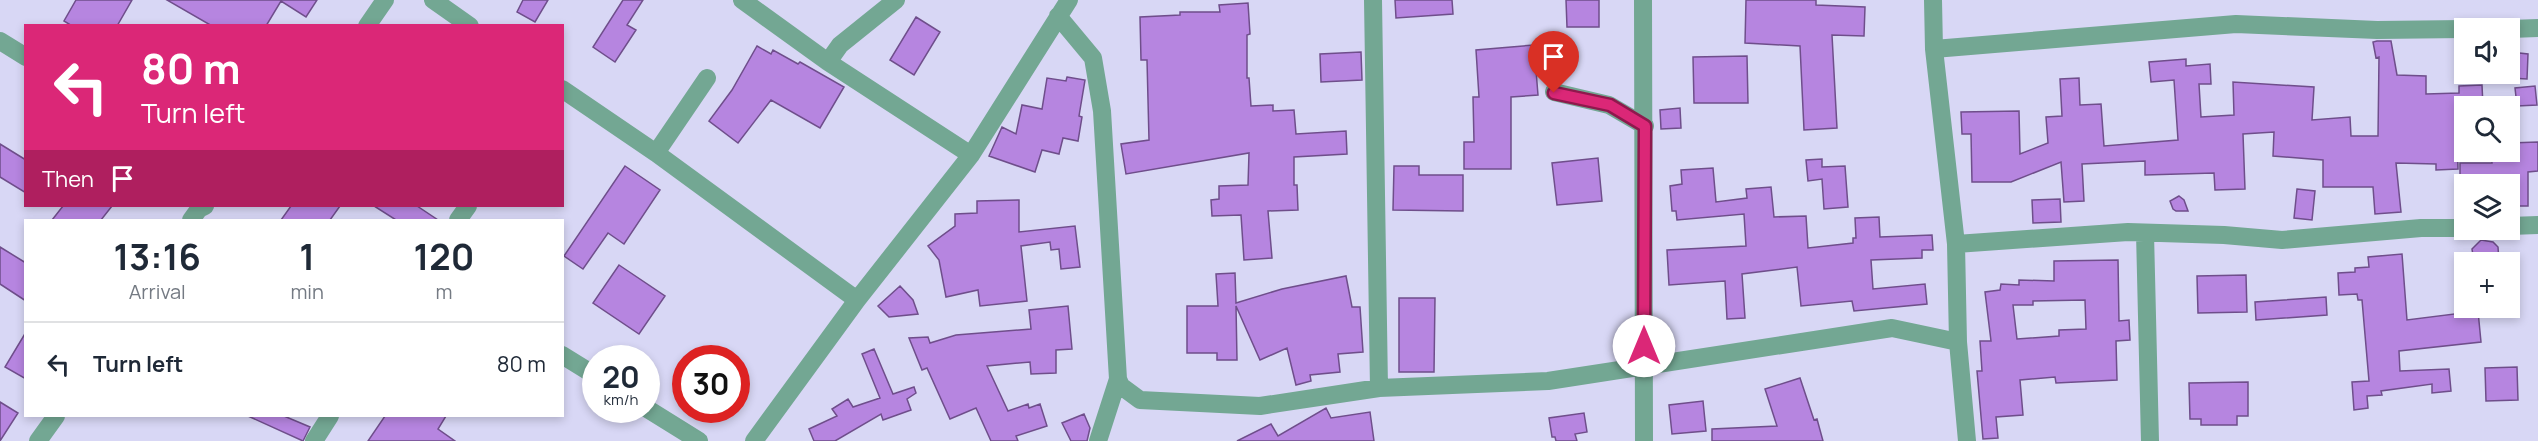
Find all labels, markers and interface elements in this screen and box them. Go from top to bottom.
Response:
map controls [2454,18,2520,318]
button: sound [2454,18,2520,84]
pin [1528,31,1579,93]
text: 80 m [141,39,241,97]
icon: arrive [1537,40,1570,73]
icon: left [42,48,120,126]
text: Turn left [141,94,245,131]
button: search [2454,96,2520,162]
icon: arrive [106,162,139,195]
text: Then [42,164,94,194]
button: layers [2454,174,2520,240]
text: 13:16 [114,232,201,281]
text: 1 [299,232,315,281]
text: 120 [413,232,474,281]
button: + [2454,252,2520,318]
text: Arrival [129,278,186,305]
text: min [290,278,324,305]
text: m [435,278,452,305]
position arrow [1612,314,1676,378]
speed limit sign: 30 [672,345,750,423]
icon: left [42,348,75,381]
text: Turn left [93,349,183,379]
text: 80 m [497,349,546,379]
text: 20 [602,356,640,397]
text: km/h [604,389,638,410]

